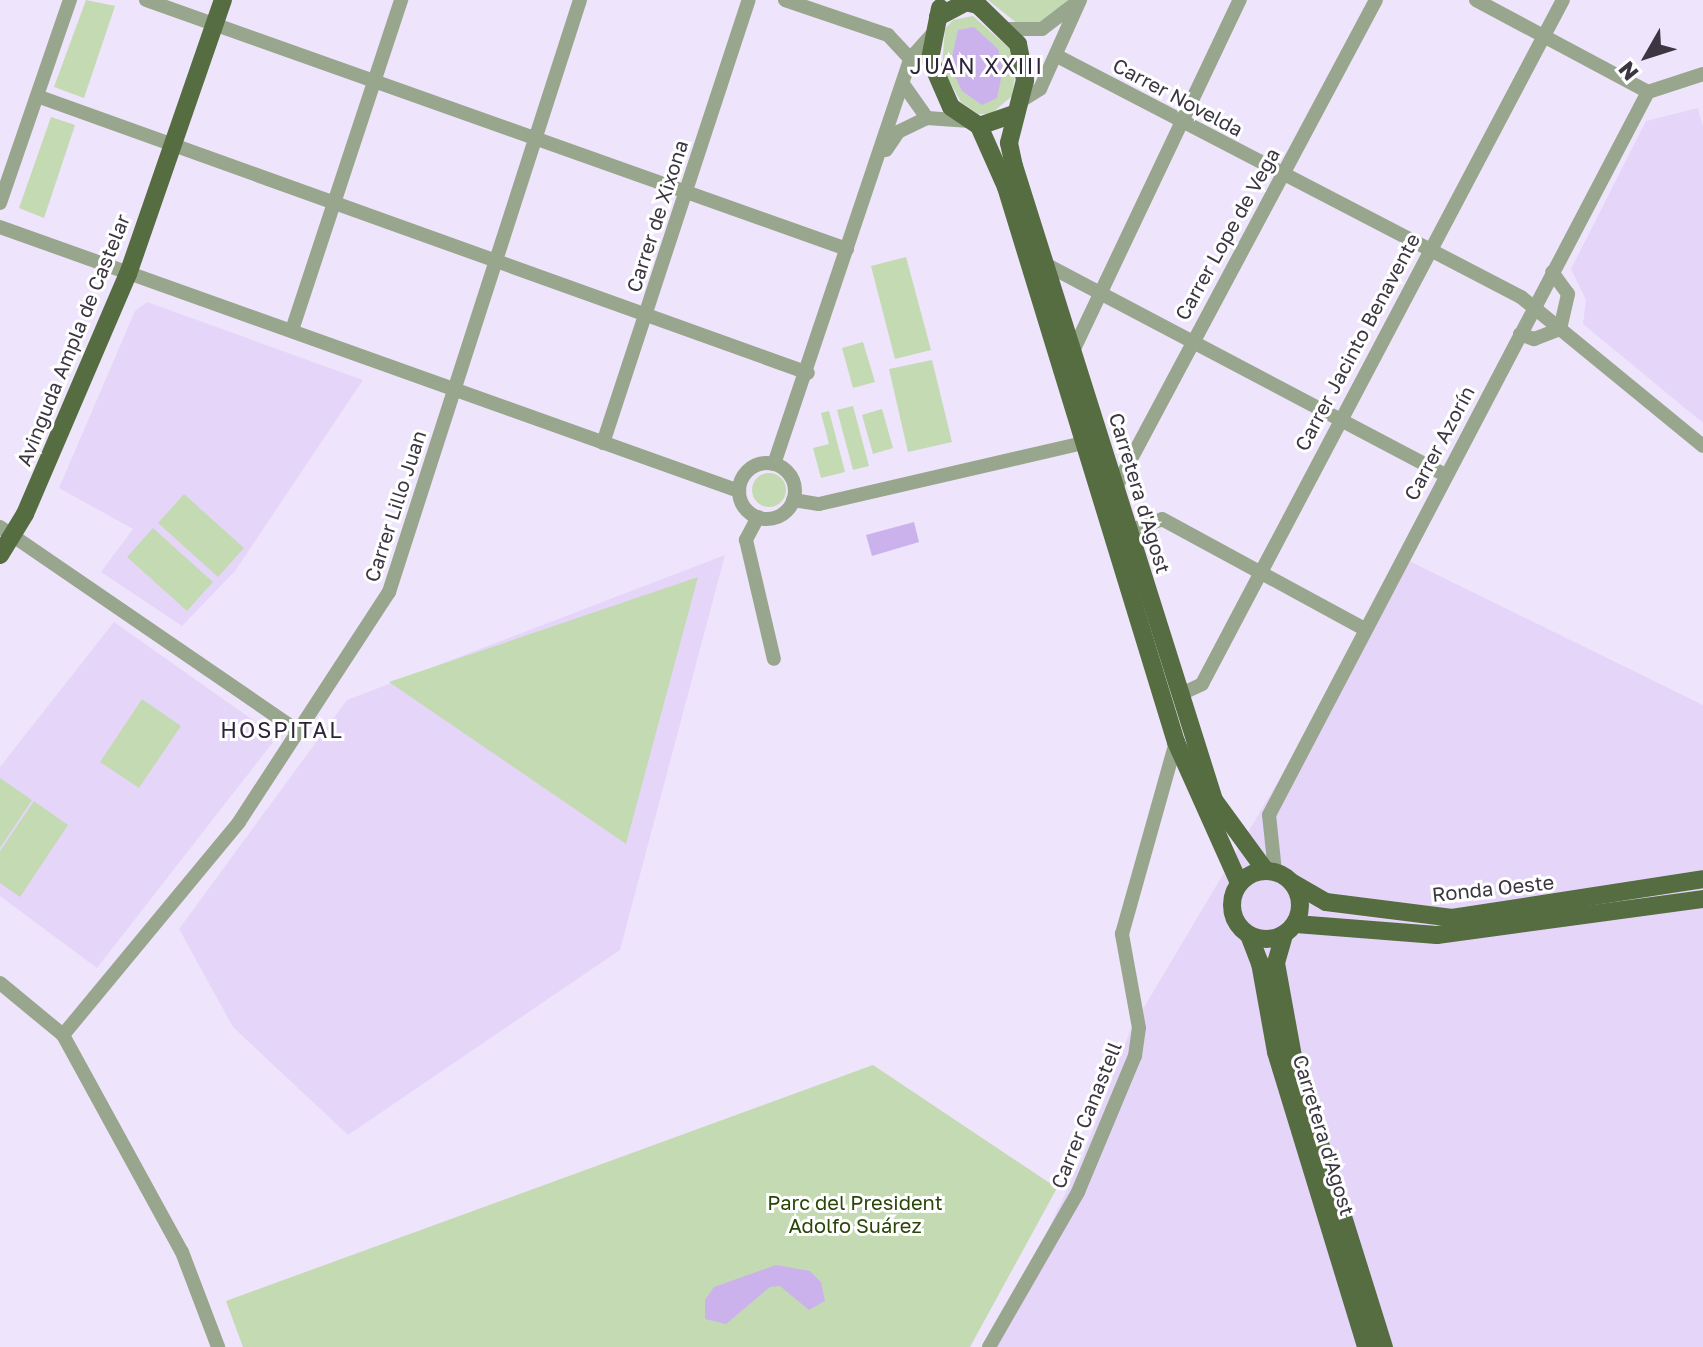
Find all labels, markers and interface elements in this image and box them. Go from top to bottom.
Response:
north arrow [1607,16,1687,96]
district label: JUAN XXIII [910,53,1044,79]
street label: Carrer Novelda [1109,53,1247,141]
text: N [1612,56,1644,86]
street label: Carrer de Xixona [621,137,693,295]
street label: Carrer Lope de Vega [1170,144,1284,324]
street label: Avinguda Ampla de Castelar [11,210,135,470]
street label: Carrer Jacinto Benavente [1289,229,1425,455]
street label: Carrer Azorín [1399,382,1479,504]
street label: Carretera d'Agost [1104,410,1176,576]
street label: Carrer Lillo Juan [359,427,431,585]
district label: HOSPITAL [220,717,344,743]
street label: Ronda Oeste [1431,870,1555,906]
street label: Carrer Canastell [1046,1038,1126,1192]
street label: Carretera d'Agost [1288,1052,1360,1218]
park label: Parc del President Adolfo Suárez [767,1190,943,1237]

